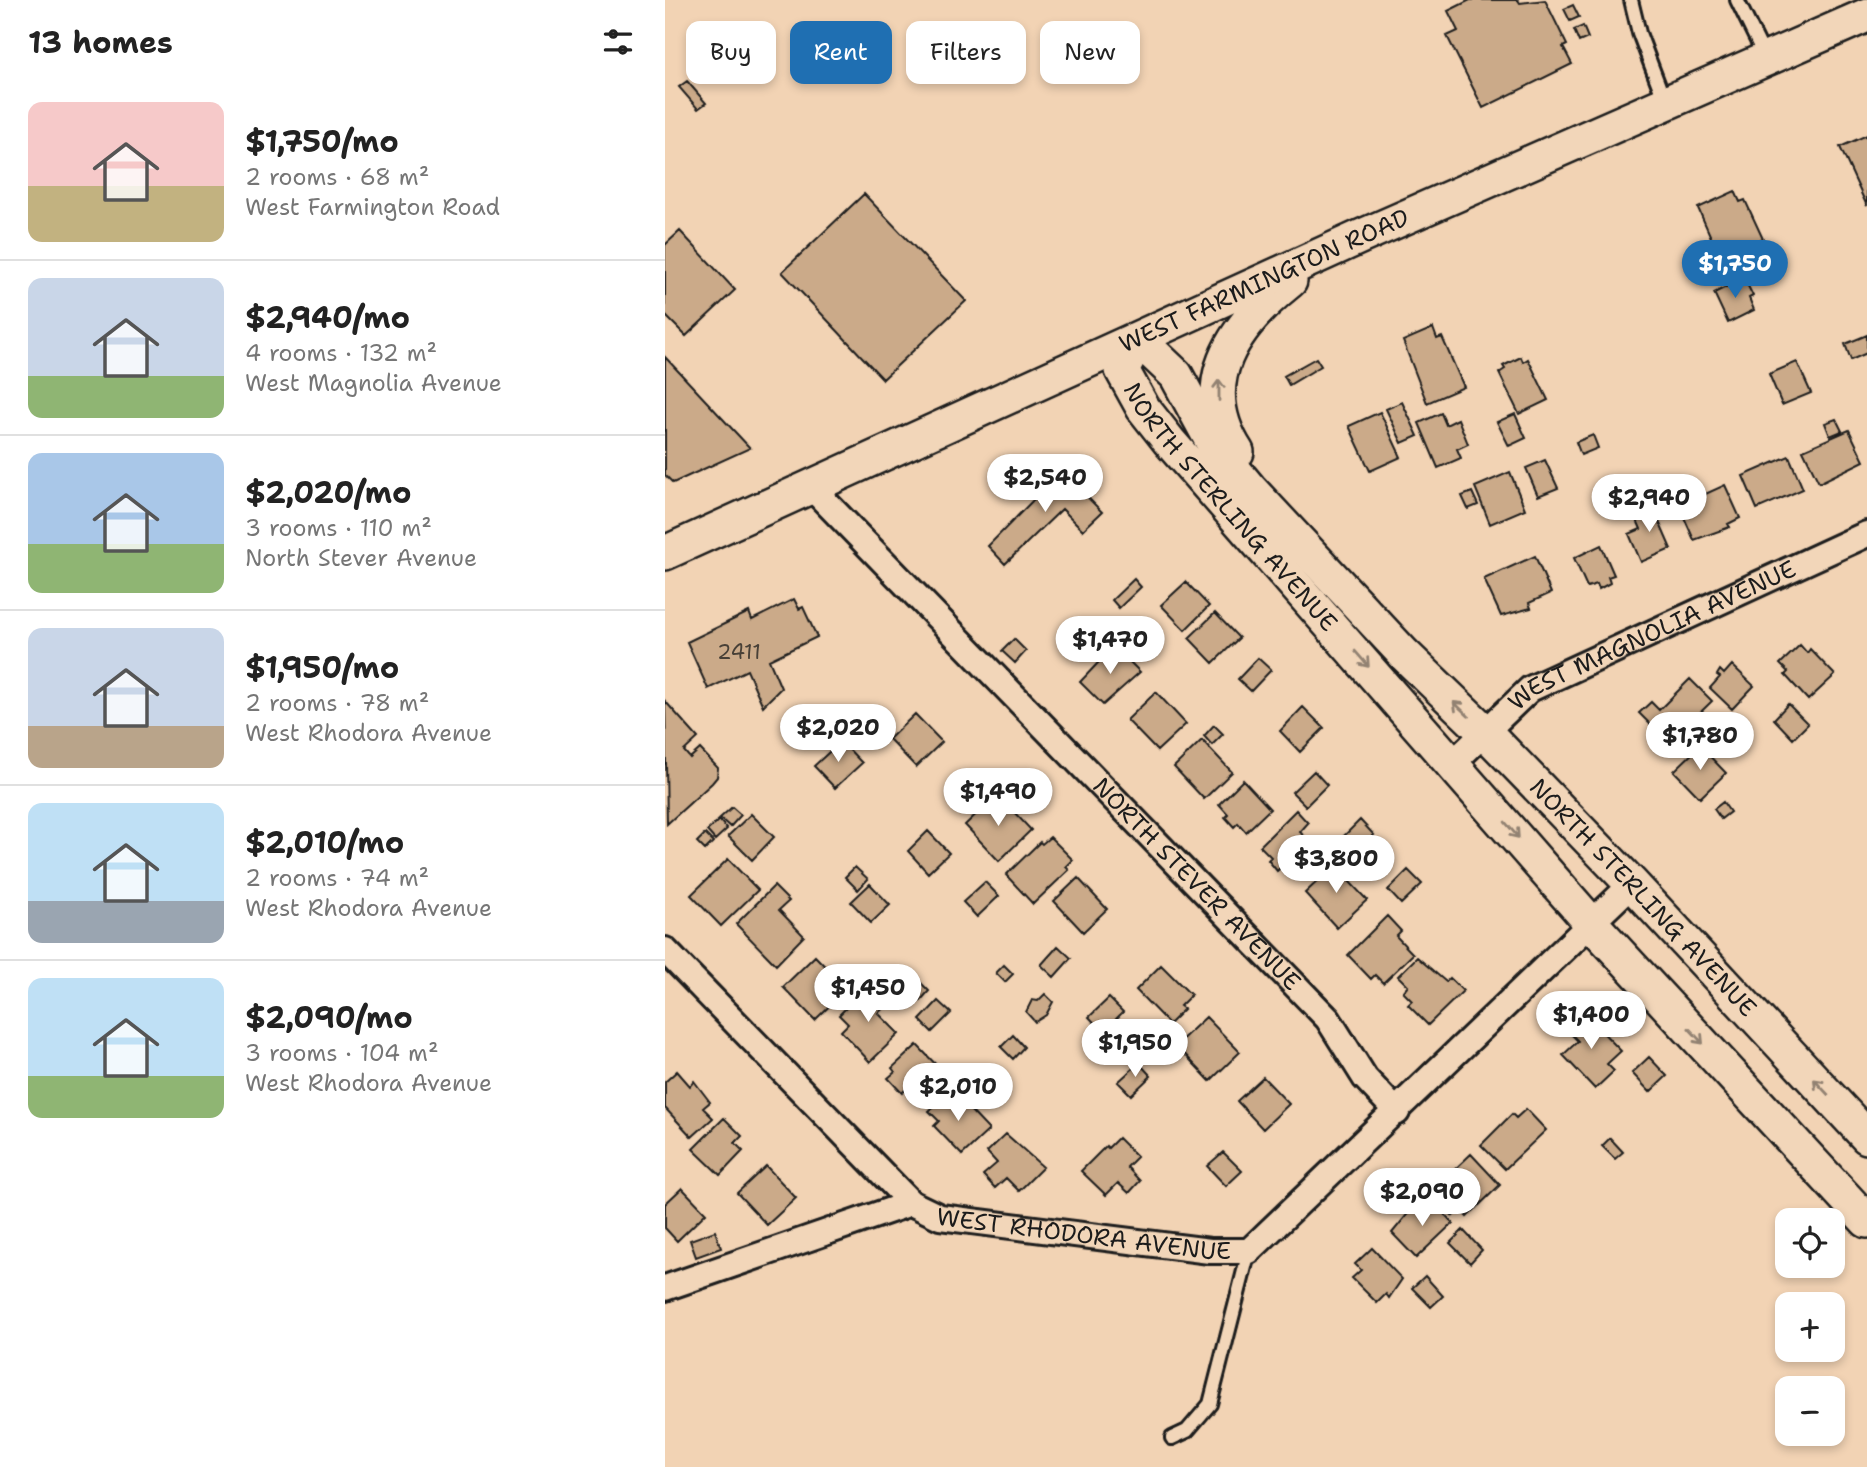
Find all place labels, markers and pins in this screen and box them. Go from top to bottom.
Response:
pin: $1,750 [1678,240,1792,300]
pin: $2,540 [988,454,1102,514]
pin: $2,940 [1592,475,1706,534]
pin: $1,470 [1053,616,1167,676]
pin: $2,020 [781,704,895,764]
pin: $1,780 [1643,712,1757,772]
pin: $1,490 [941,768,1055,828]
pin: $3,800 [1279,836,1393,895]
pin: $1,450 [811,964,925,1024]
pin: $1,400 [1534,992,1648,1051]
pin: $1,950 [1078,1020,1192,1079]
pin: $2,010 [901,1064,1015,1123]
pin: $2,090 [1365,1168,1479,1228]

